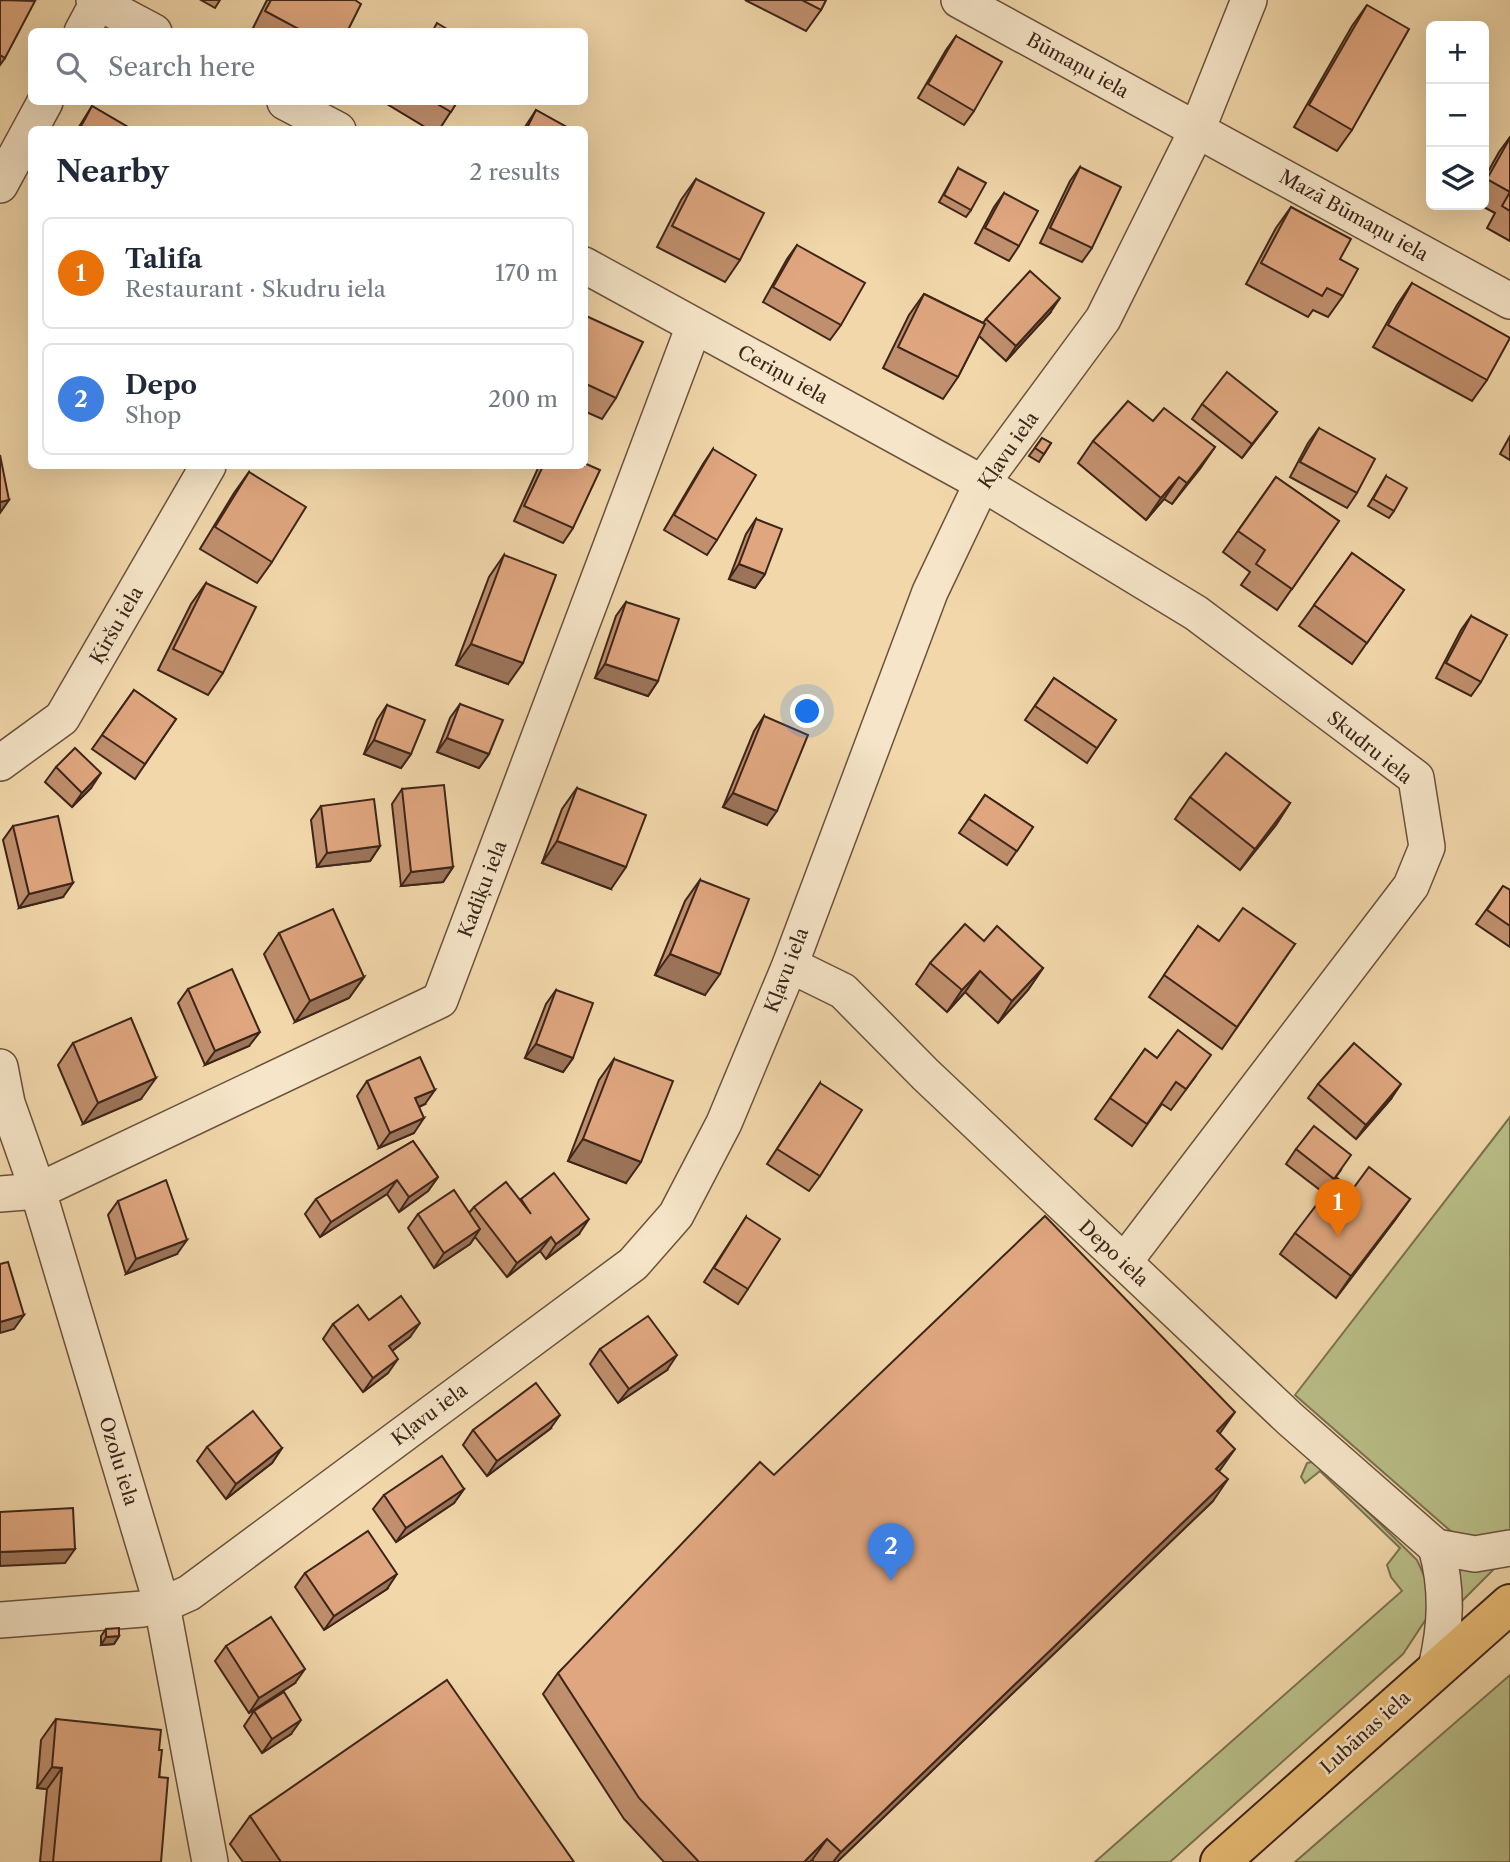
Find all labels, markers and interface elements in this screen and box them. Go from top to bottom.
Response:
map controls [1426,21,1489,210]
button: + [1426,21,1489,84]
search box [28,28,588,105]
street label: Būmaņu iela [1023,28,1133,103]
icon: search [52,48,90,86]
text: Search here [108,51,255,83]
button: − [1426,84,1489,147]
button: layers [1426,147,1489,210]
text: Nearby [56,153,169,190]
text: 2 results [469,158,560,186]
street label: Mazā Būmaņu iela [1275,165,1432,266]
text: Talifa [125,243,202,275]
text: 1 [76,259,86,287]
text: 170 m [495,259,558,287]
text: Restaurant · Skudru iela [125,275,386,303]
street label: Ceriņu iela [734,340,832,409]
text: Depo [125,369,197,401]
text: 2 [74,385,88,413]
text: 200 m [488,385,558,413]
text: Shop [125,401,181,429]
street label: Kļavu iela [973,407,1043,493]
street label: Ķiršu iela [85,582,148,668]
your location [790,694,824,728]
street label: Skudru iela [1323,706,1417,789]
street label: Kadiķu iela [453,837,511,941]
street label: Kļavu iela [760,924,813,1016]
pin: 1 [1315,1179,1361,1237]
street label: Depo iela [1074,1215,1153,1291]
street label: Kļavu iela [387,1378,472,1450]
street label: Ozolu iela [94,1414,143,1508]
pin: 2 [868,1523,914,1581]
street label: Lubānas iela [1316,1686,1415,1779]

